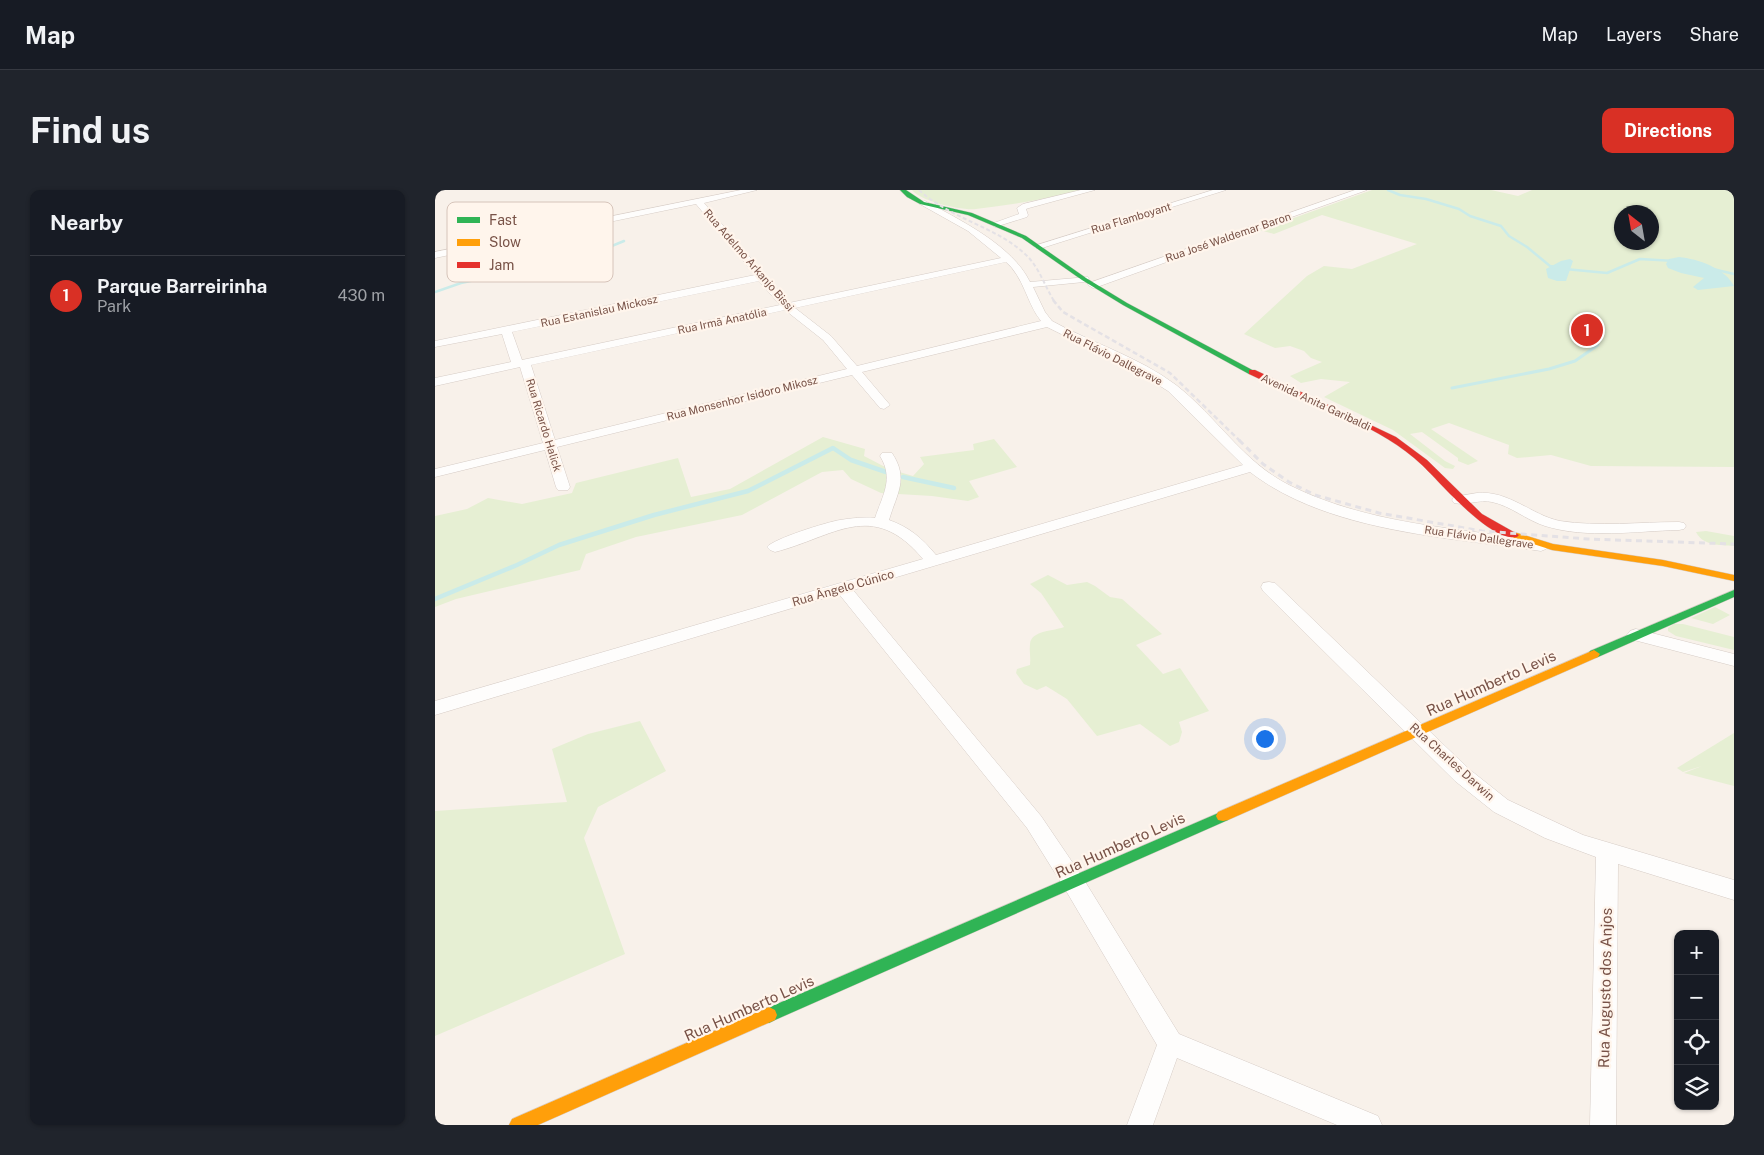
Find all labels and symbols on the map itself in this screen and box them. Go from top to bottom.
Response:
street label: Rua Flamboyant [1090,200,1172,236]
legend [447,202,613,282]
north arrow [1614,205,1659,250]
street label: Rua Adelmo Arkanjo Bissi [702,207,796,313]
street label: Rua José Waldemar Baron [1164,210,1292,264]
text: Fast [489,212,517,228]
text: Slow [489,234,521,250]
text: Jam [489,257,514,273]
street label: Rua Estanislau Mickosz [539,293,659,329]
street label: Rua Irmã Anatólia [676,306,768,336]
pin: 1 [1571,311,1603,349]
street label: Rua Flávio Dallegrave [1061,327,1165,387]
street label: Avenida Anita Garibaldi [1259,371,1373,433]
street label: Rua Monsenhor Isidoro Mikosz [665,373,819,423]
street label: Rua Ricardo Halick [524,377,564,473]
street label: Rua Flávio Dallegrave [1424,523,1534,551]
street label: Rua Ângelo Cúnico [790,567,896,609]
street label: Rua Humberto Levis [1423,647,1559,719]
street label: Rua Charles Darwin [1407,720,1497,804]
your location [1252,726,1278,752]
street label: Rua Humberto Levis [1052,809,1188,881]
street label: Rua Augusto dos Anjos [1595,908,1615,1068]
street label: Rua Humberto Levis [681,972,817,1044]

